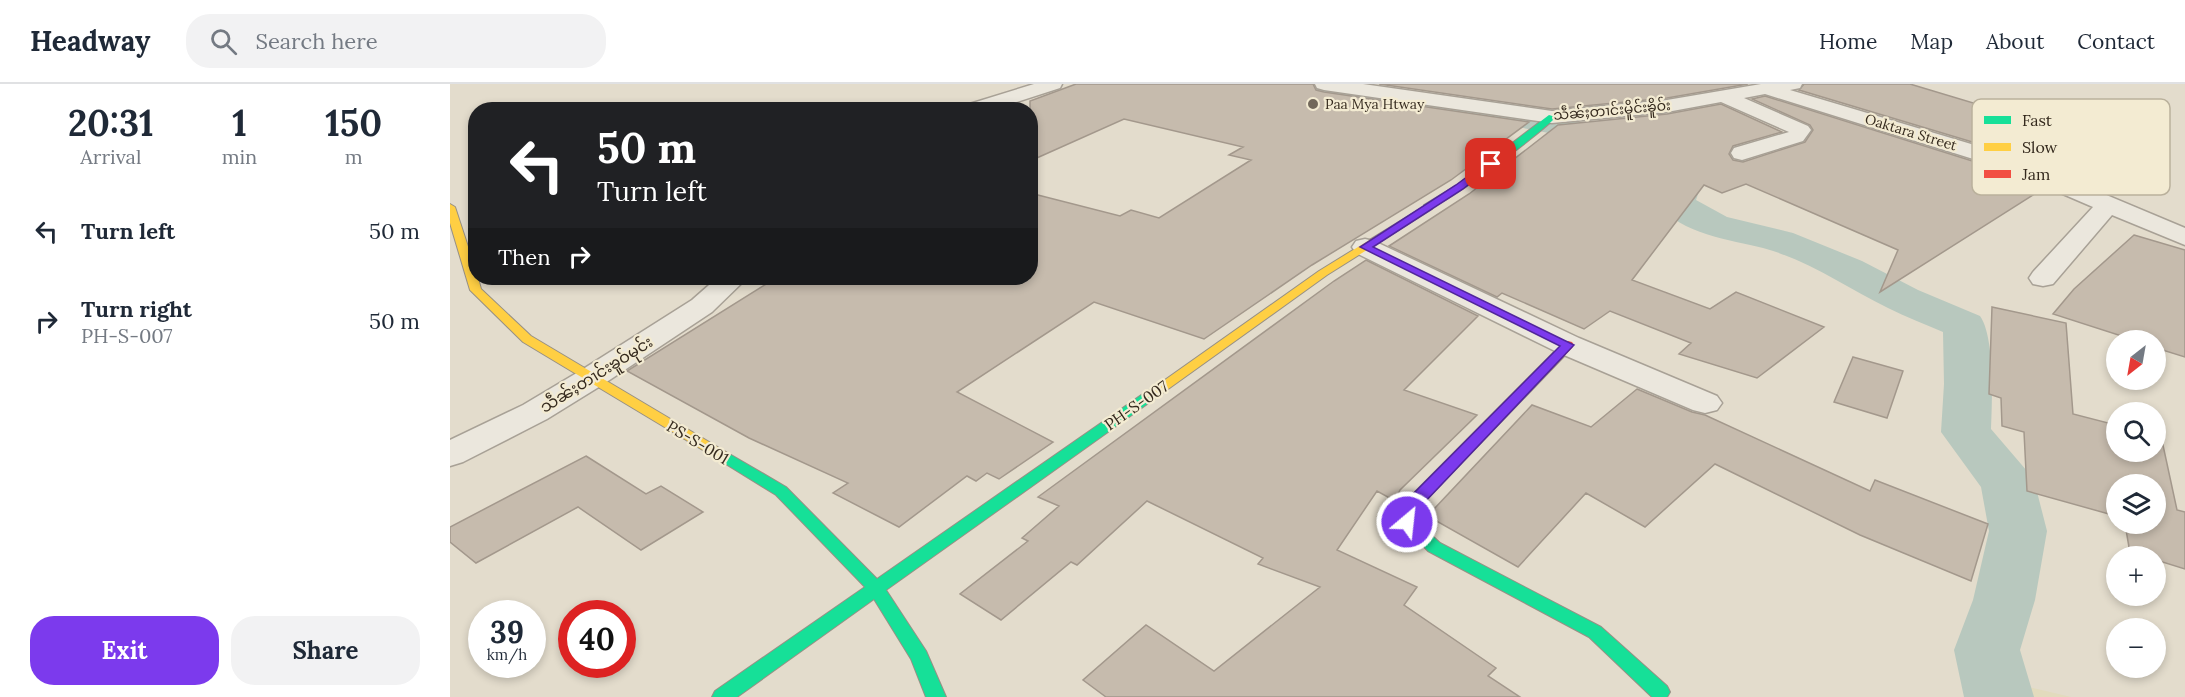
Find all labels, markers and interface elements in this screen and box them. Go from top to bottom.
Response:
search box [186,14,606,68]
text: Headway [30,23,150,59]
icon: search [207,25,240,58]
text: Search here [255,27,378,55]
text: Home [1819,28,1877,55]
text: Map [1910,28,1953,55]
text: About [1986,28,2044,55]
text: Contact [2077,28,2155,55]
place label: Paa Mya Htway [1325,95,1425,113]
street label: သဵၼ်ႈတၢင်းမိူင်းၶိူဝ်း [1552,95,1672,127]
marker: Paa Mya Htway [1306,97,1320,111]
legend [1972,99,2170,195]
text: 20:31 [68,100,154,146]
text: 1 [232,100,247,146]
text: 150 [325,100,382,146]
street label: Oaktara Street [1863,109,1960,155]
text: Fast [2022,110,2053,130]
text: 50 m [597,121,696,175]
icon: left [498,126,576,204]
text: Slow [2022,137,2058,157]
pin [1465,138,1516,189]
text: Arrival [80,144,141,169]
text: min [222,144,257,169]
text: m [345,144,363,169]
icon: arrive [1474,147,1507,180]
text: Jam [2021,164,2050,184]
text: Turn left [597,174,707,208]
icon: left [30,215,63,248]
text: Turn left [81,217,175,245]
text: 50 m [369,217,420,245]
icon: right [563,240,596,273]
text: Then [498,243,551,271]
text: Turn right [81,295,192,323]
icon: right [30,305,63,338]
text: 50 m [369,307,420,335]
text: PH-S-007 [81,323,173,348]
street label: သဵၼ်ႈတၢင်းၶူဝ်မုင်း [535,330,659,421]
north arrow [2106,330,2166,390]
map controls [2106,330,2166,678]
street label: PH-S-007 [1100,375,1172,434]
button: search [2106,402,2166,462]
street label: PS-S-001 [663,416,733,468]
button: layers [2106,474,2166,534]
position arrow [1375,490,1439,554]
button: + [2106,546,2166,606]
speed limit sign: 40 [558,600,636,678]
text: 39 [490,613,524,651]
button: Exit [30,616,219,685]
button: Share [231,616,420,685]
button: − [2106,618,2166,678]
text: km/h [487,645,527,664]

